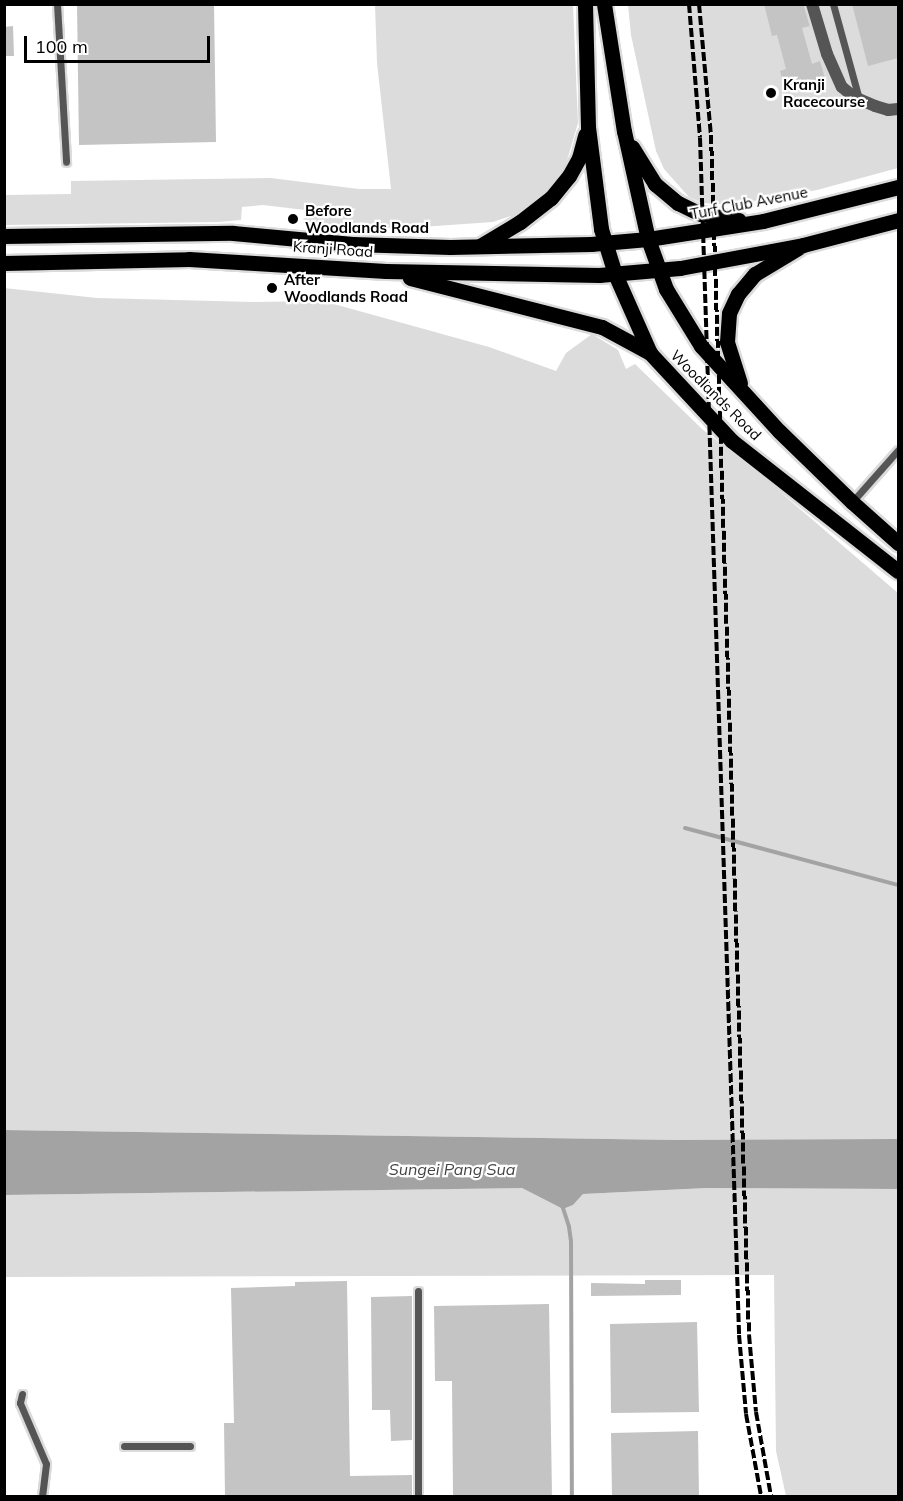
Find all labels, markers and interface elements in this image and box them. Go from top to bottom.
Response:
scale bar [27,24,213,62]
text: 100 m [35,35,88,58]
place label: Kranji Racecourse [783,75,865,110]
marker: Kranji Racecourse [764,86,778,100]
street label: Turf Club Avenue [689,183,809,223]
place label: Before Woodlands Road [305,201,429,236]
marker: Before Woodlands Road [286,212,300,226]
street label: Kranji Road [292,237,374,261]
place label: After Woodlands Road [284,270,408,305]
marker: After Woodlands Road [265,281,279,295]
street label: Woodlands Road [667,346,765,444]
water label: Sungei Pang Sua [389,1159,515,1179]

